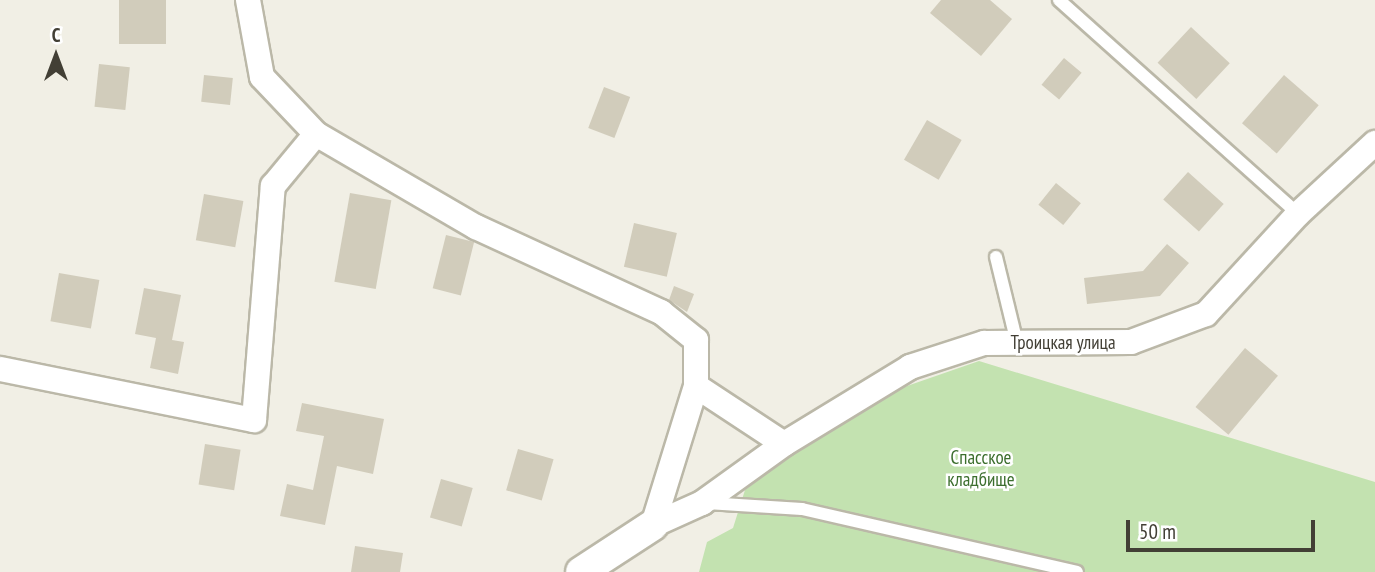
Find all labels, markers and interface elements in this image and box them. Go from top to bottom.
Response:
north arrow [21,21,91,91]
text: С [52,23,60,47]
street label: Троицкая улица [1010,332,1116,354]
park label: Спасское кладбище [947,447,1015,491]
scale bar [1130,505,1319,550]
text: 50 m [1139,518,1176,545]

